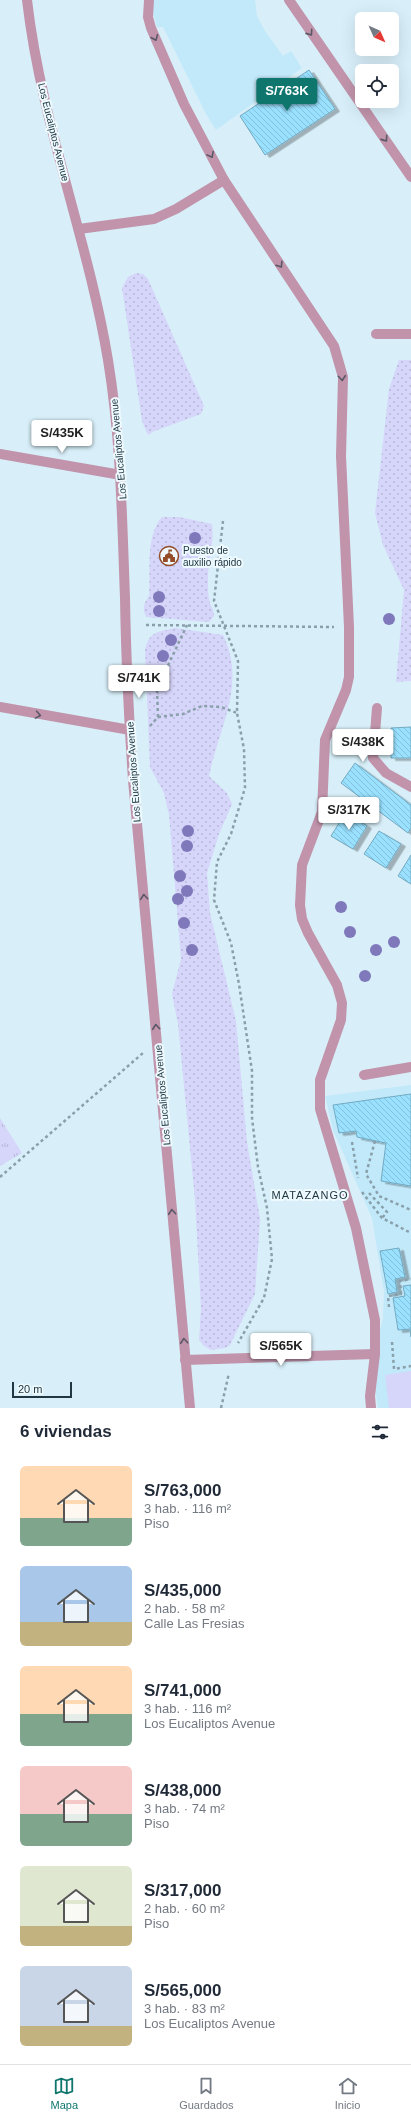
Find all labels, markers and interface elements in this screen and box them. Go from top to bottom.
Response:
north arrow [355,12,399,56]
map controls [355,12,399,108]
one-way arrow [305,28,312,35]
one-way arrow [150,34,158,41]
button: locate [355,64,399,108]
pin: S/763K [254,78,320,112]
street label: Los Eucaliptos Avenue [36,82,71,183]
text: S/763K [265,83,309,98]
one-way arrow [380,135,387,142]
one-way arrow [206,151,214,158]
one-way arrow [276,261,283,268]
one-way arrow [337,375,346,381]
street label: Los Eucaliptos Avenue [109,398,128,500]
pin: S/435K [29,420,95,454]
text: S/435K [40,425,84,440]
public building icon: Puesto de auxilio rápido [158,545,180,567]
place label: Puesto de auxilio rápido [183,545,242,568]
pin: S/741K [106,665,172,699]
text: S/741K [117,670,161,685]
one-way arrow [35,710,41,718]
street label: Los Eucaliptos Avenue [124,721,143,823]
pin: S/438K [330,729,396,763]
text: S/438K [341,734,385,749]
pin: S/317K [316,797,382,831]
text: S/317K [327,802,371,817]
one-way arrow [140,894,149,900]
one-way arrow [151,1024,160,1030]
street label: Los Eucaliptos Avenue [153,1044,172,1146]
district label: MATAZANGO [271,1189,349,1201]
one-way arrow [168,1209,177,1215]
pin: S/565K [248,1333,314,1367]
one-way arrow [179,1338,188,1344]
text: S/565K [259,1338,303,1353]
scale bar [12,1380,72,1399]
text: 20 m [18,1383,42,1395]
icon: filters [369,1421,391,1443]
text: 6 viviendas [20,1422,112,1441]
text: S/763,000 [144,1481,222,1500]
icon: home [52,1482,100,1530]
text: 3 hab. · 116 m² [144,1501,231,1516]
text: Piso [144,1516,169,1531]
text: S/435,000 [144,1581,222,1600]
icon: home [52,1582,100,1630]
text: 2 hab. · 58 m² [144,1601,225,1616]
text: Calle Las Fresias [144,1616,244,1631]
text: S/741,000 [144,1681,222,1700]
icon: home [52,1682,100,1730]
text: 3 hab. · 116 m² [144,1701,231,1716]
text: Los Eucaliptos Avenue [144,1716,275,1731]
text: S/438,000 [144,1781,222,1800]
icon: home [52,1782,100,1830]
text: 3 hab. · 74 m² [144,1801,225,1816]
text: Piso [144,1816,169,1831]
text: S/317,000 [144,1881,222,1900]
icon: home [52,1882,100,1930]
text: 2 hab. · 60 m² [144,1901,225,1916]
text: Piso [144,1916,169,1931]
text: S/565,000 [144,1981,222,2000]
icon: home [52,1982,100,2030]
text: 3 hab. · 83 m² [144,2001,225,2016]
text: Los Eucaliptos Avenue [144,2016,275,2031]
tab: Mapa [51,2075,78,2111]
tab: Guardados [179,2075,234,2111]
tab: Inicio [335,2075,360,2111]

